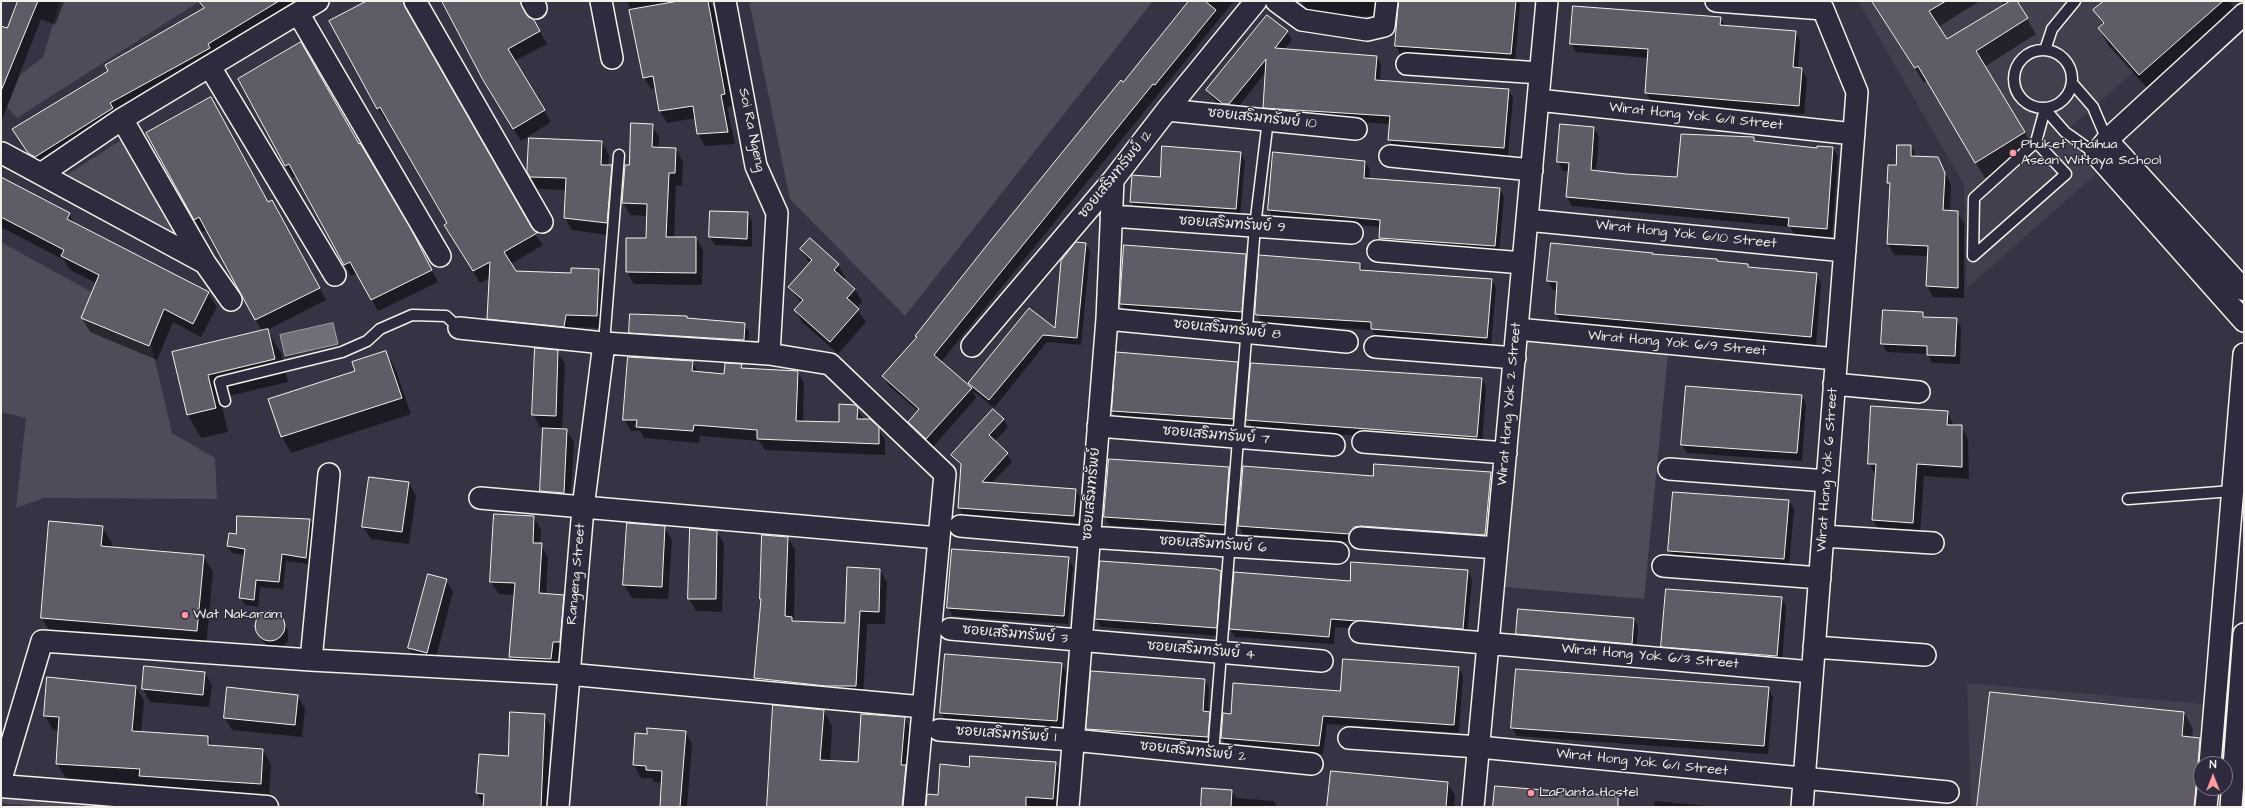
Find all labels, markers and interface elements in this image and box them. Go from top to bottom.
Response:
street label: Soi Ra Ngeng [734,87,768,173]
street label: Wirat Hong Yok 6/11 Street [1608,100,1784,134]
street label: ซอยเสริมทรัพย์ 10 [1207,105,1317,133]
street label: ซอยเสริมทรัพย์ 12 [1075,127,1157,223]
place label: Phuket Thaihua Asean Wittaya School [2021,137,2161,170]
marker: Phuket Thaihua Asean Wittaya School [2008,148,2018,158]
street label: ซอยเสริมทรัพย์ 9 [1178,213,1286,237]
street label: Wirat Hong Yok 6/10 Street [1595,217,1777,253]
street label: ซอยเสริมทรัพย์ 8 [1172,316,1282,344]
street label: Wirat Hong Yok 2 Street [1494,322,1526,486]
street label: Wirat Hong Yok 6/9 Street [1587,328,1767,360]
street label: Wirat Hong Yok 6 Street [1814,387,1842,553]
street label: ซอยเสริมทรัพย์ 7 [1162,423,1270,449]
street label: ซอยเสริมทรัพย์ [1080,447,1104,541]
street label: Rangeng Street [564,523,590,625]
street label: ซอยเสริมทรัพย์ 6 [1159,533,1267,557]
place label: Wat Nakaram [193,607,282,623]
marker: Wat Nakaram [180,610,190,620]
street label: ซอยเสริมทรัพย์ 3 [961,622,1069,648]
street label: ซอยเสริมทรัพย์ 4 [1146,638,1256,664]
street label: Wirat Hong Yok 6/3 Street [1561,641,1739,673]
street label: ซอยเสริมทรัพย์ 1 [955,723,1057,747]
street label: ซอยเสริมทรัพย์ 2 [1139,738,1247,766]
street label: Wirat Hong Yok 6/1 Street [1555,746,1729,780]
north arrow [2193,756,2233,796]
text: N [2210,757,2216,772]
place label: LaPianta Hostel [1539,785,1638,801]
marker: LaPianta Hostel [1526,788,1536,798]

